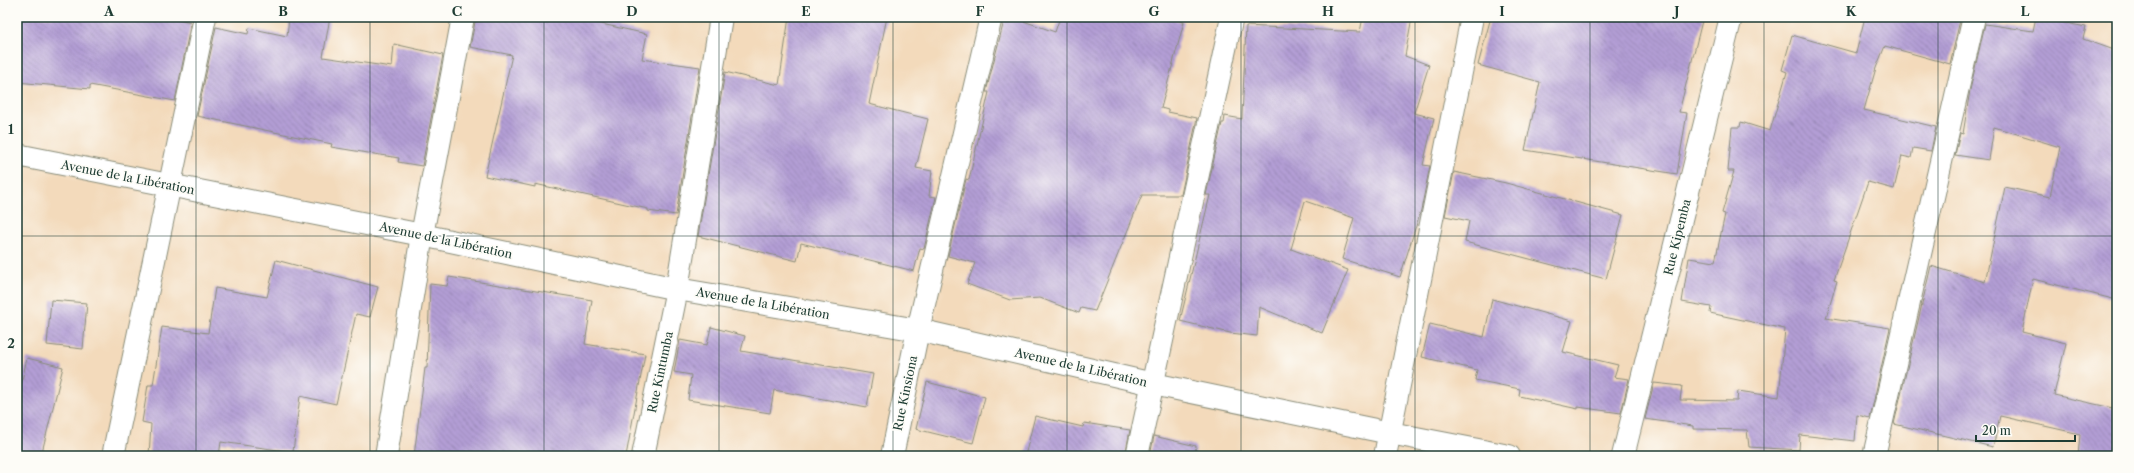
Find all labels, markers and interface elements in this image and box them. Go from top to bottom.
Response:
text: A [103,3,115,19]
text: B [278,3,288,19]
text: C [452,3,462,19]
text: D [626,3,638,19]
text: E [801,3,811,19]
text: F [976,3,985,19]
text: G [1148,3,1160,19]
text: H [1322,3,1334,19]
text: I [1499,3,1505,19]
text: J [1672,3,1680,19]
text: K [1846,3,1857,19]
text: L [2021,3,2030,19]
text: 1 [8,121,14,137]
street label: Avenue de la Libération [59,157,196,197]
street label: Rue Kipemba [1660,197,1694,277]
street label: Avenue de la Libération [377,218,514,262]
street label: Avenue de la Libération [694,284,832,322]
street label: Rue Kintumba [644,329,676,414]
text: 2 [7,335,15,351]
street label: Avenue de la Libération [1012,344,1149,390]
street label: Rue Kinsiona [890,353,920,432]
scale bar [1976,417,2075,443]
text: 20 m [1982,423,2011,438]

